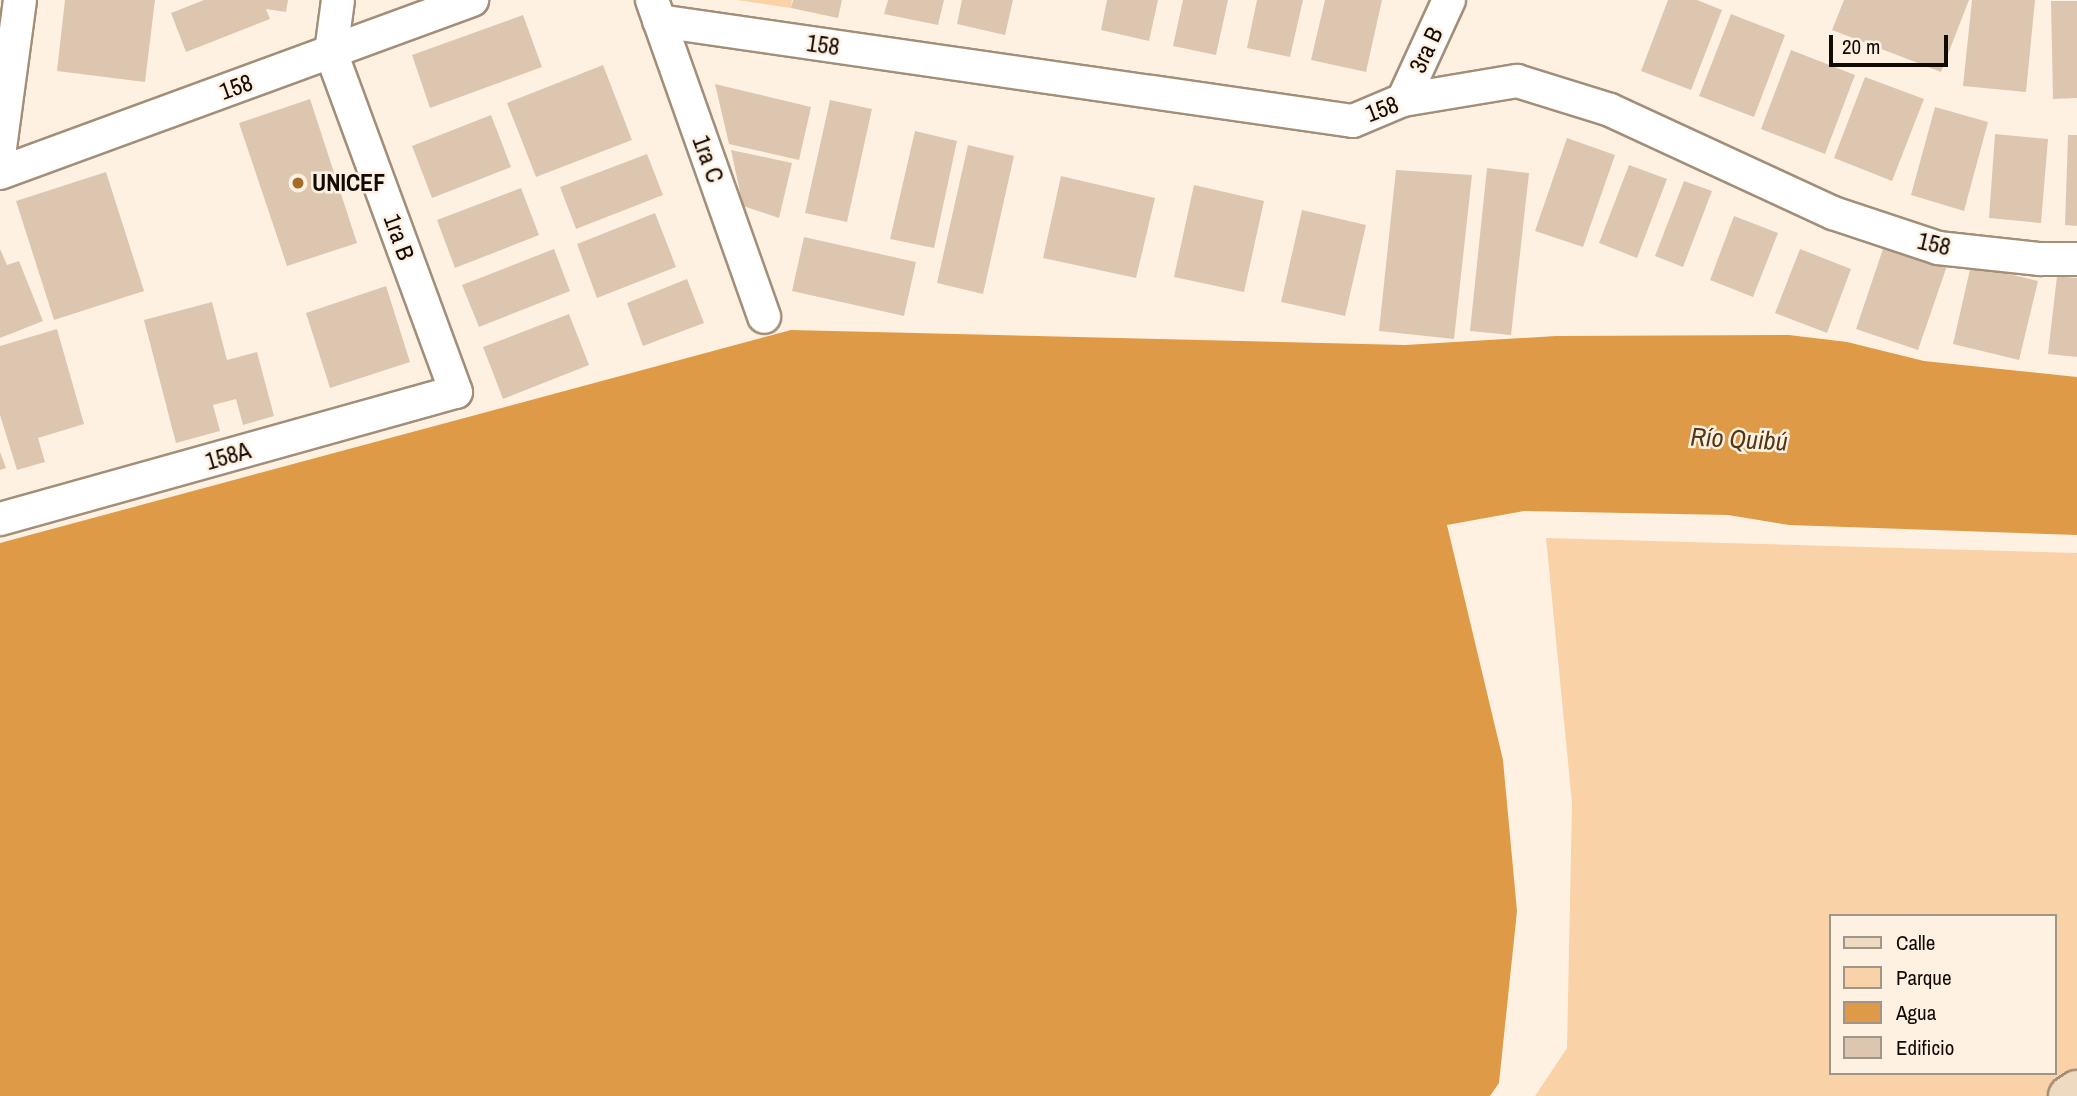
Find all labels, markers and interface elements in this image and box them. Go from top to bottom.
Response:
scale bar [1832,21,1951,65]
street label: 3ra B [1403,23,1449,77]
street label: 158 [805,28,841,62]
text: 20 m [1842,32,1880,61]
street label: 158 [216,68,256,106]
street label: 158 [1362,90,1402,128]
street label: 1ra C [686,131,730,187]
place label: UNICEF [312,169,385,197]
marker: UNICEF [290,175,306,191]
street label: 1ra B [377,210,421,264]
street label: 158 [1915,226,1953,262]
water label: Río Quibú [1690,421,1788,457]
street label: 158A [202,436,254,476]
legend [1828,914,2056,1075]
text: Calle [1896,928,1935,957]
text: Parque [1896,963,1952,992]
text: Agua [1896,998,1936,1027]
text: Edificio [1896,1033,1954,1062]

